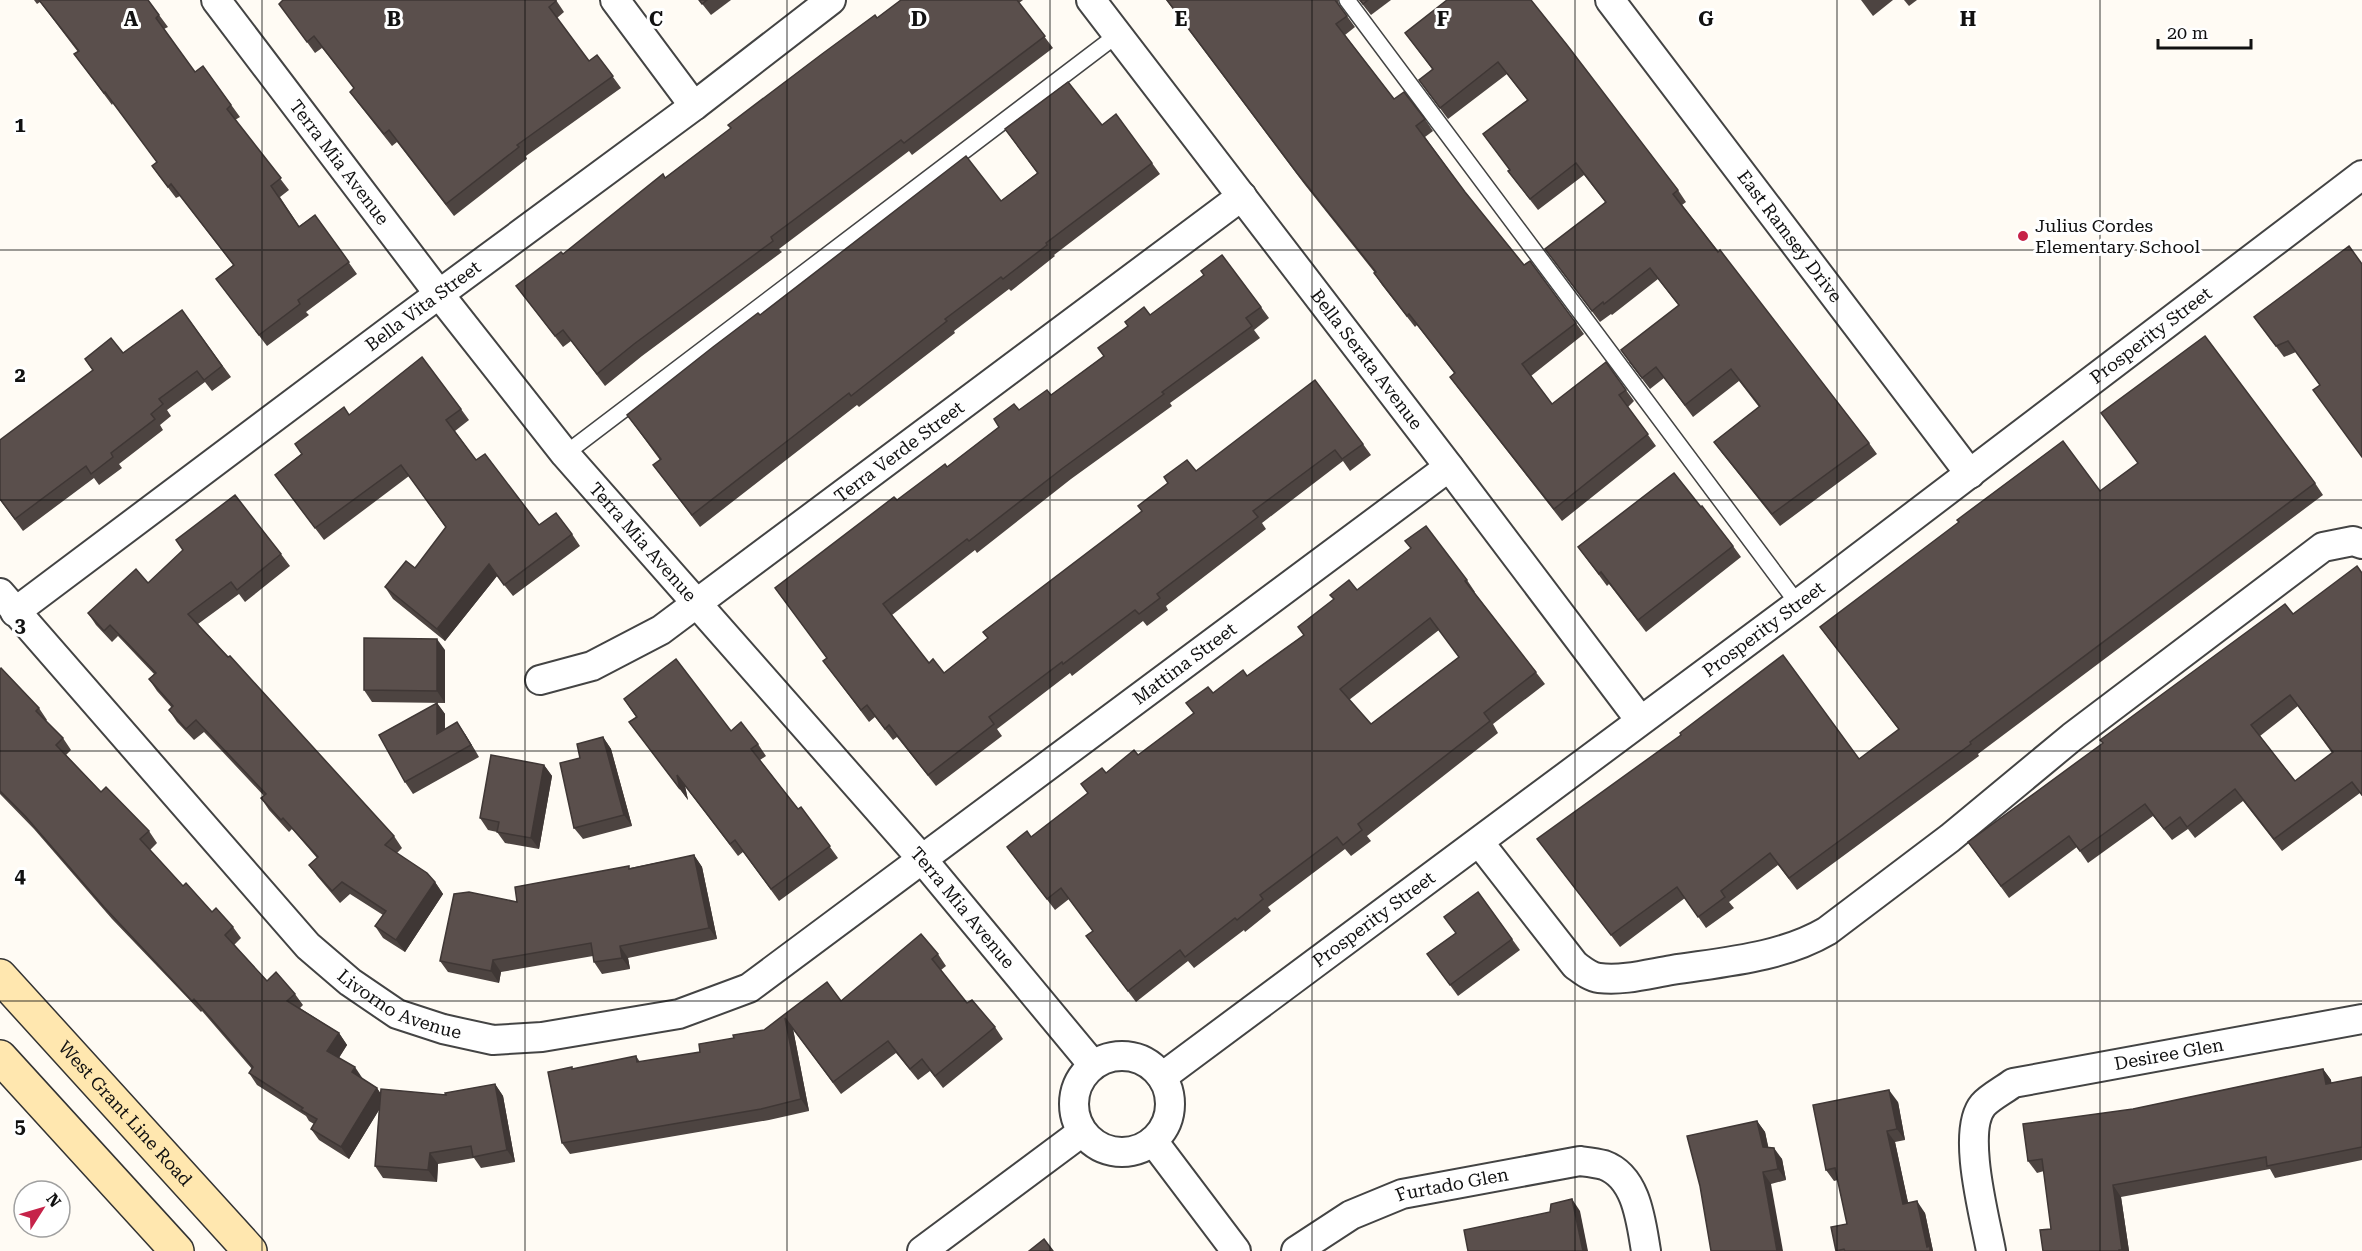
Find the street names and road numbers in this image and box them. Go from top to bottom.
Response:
street label: Terra Mia Avenue [286,96,394,229]
street label: East Ramsey Drive [1733,166,1847,306]
street label: Bella Vita Street [361,256,485,355]
street label: Prosperity Street [2086,282,2216,388]
street label: Bella Serata Avenue [1307,285,1427,434]
street label: Terra Verde Street [830,396,968,507]
street label: Terra Mia Avenue [585,478,701,606]
street label: Prosperity Street [1698,576,1829,681]
street label: Mattina Street [1129,618,1240,709]
street label: Terra Mia Avenue [906,842,1019,973]
street label: Prosperity Street [1308,867,1439,971]
street label: Livorno Avenue [333,965,464,1043]
street label: Desiree Glen [2112,1034,2226,1074]
street label: West Grant Line Road [54,1036,197,1190]
street label: Furtado Glen [1392,1163,1511,1206]

